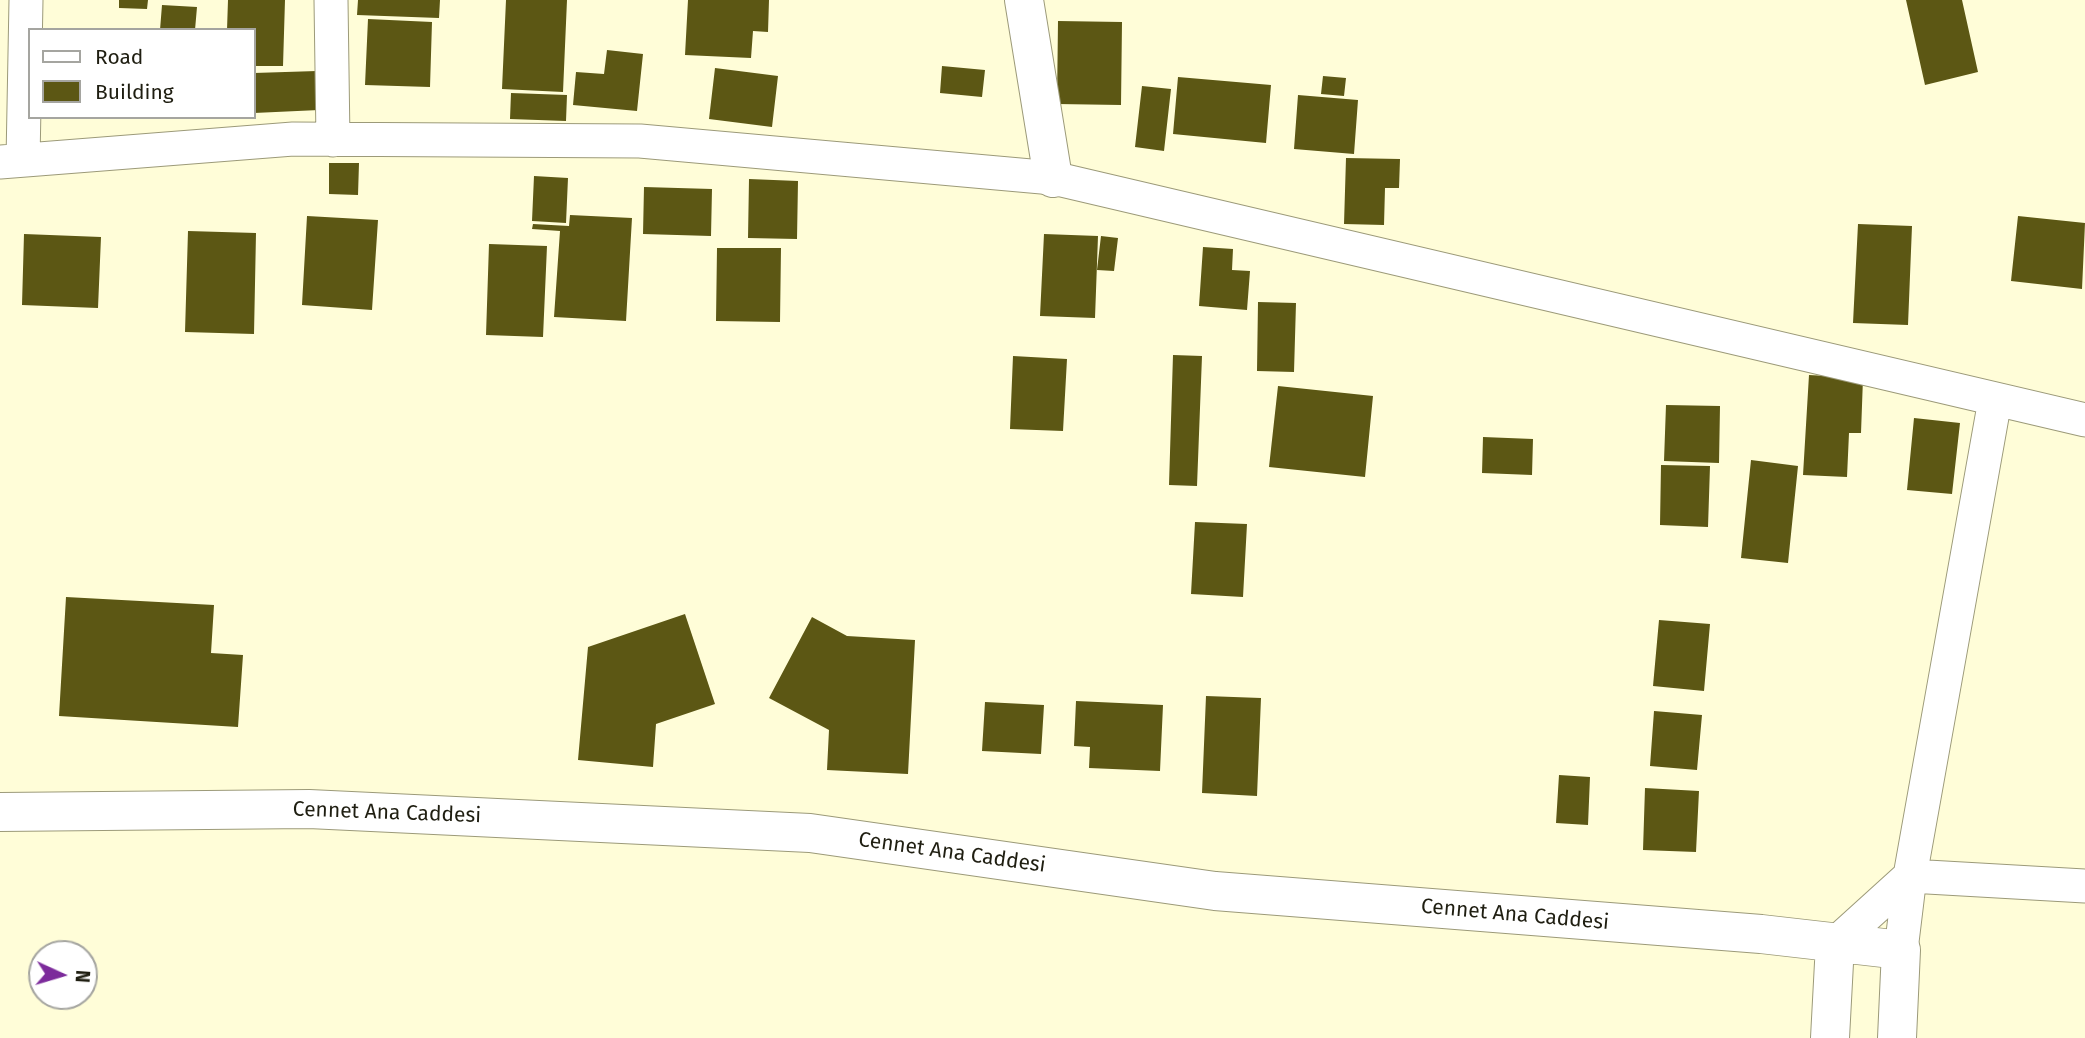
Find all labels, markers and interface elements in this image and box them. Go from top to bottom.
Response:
legend [28,28,256,119]
text: Road [95,44,143,70]
text: Building [95,79,174,105]
street label: Cennet Ana Caddesi [292,797,482,829]
street label: Cennet Ana Caddesi [857,827,1047,879]
street label: Cennet Ana Caddesi [1420,894,1610,936]
north arrow [28,940,98,1010]
text: N [71,969,94,983]

